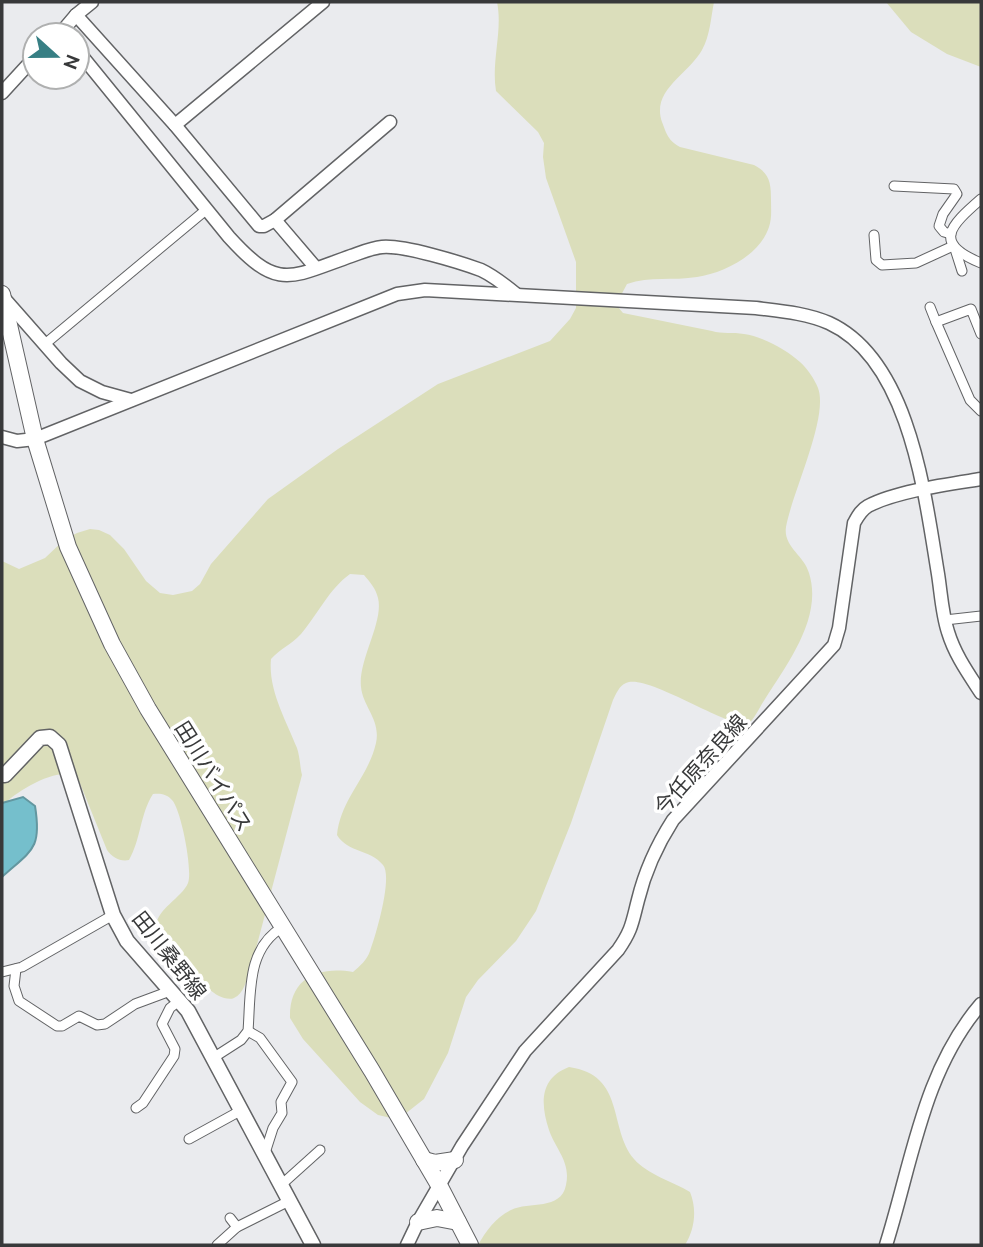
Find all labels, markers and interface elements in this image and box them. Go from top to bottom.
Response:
north arrow [21,21,91,91]
text: N [59,52,85,73]
street label: 今任原奈良線 [649,709,751,819]
street label: 田川バイパス [171,716,257,836]
street label: 田川桑野線 [128,906,212,1004]

